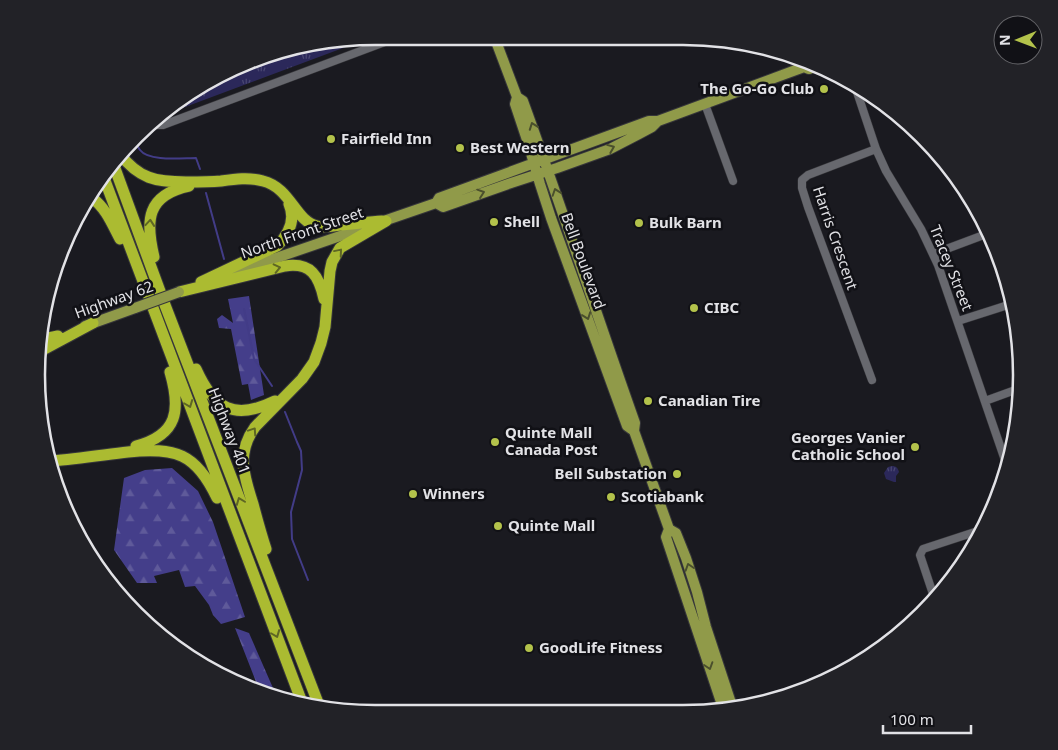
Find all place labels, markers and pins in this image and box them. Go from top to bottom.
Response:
place label: The Go-Go Club [700,78,814,98]
marker: The Go-Go Club [818,83,830,95]
place label: Fairfield Inn [341,128,432,148]
marker: Fairfield Inn [325,133,337,145]
place label: Best Western [470,137,569,157]
marker: Best Western [454,142,466,154]
place label: Shell [504,211,540,231]
place label: Bulk Barn [649,212,722,232]
marker: Shell [488,216,500,228]
marker: Bulk Barn [633,217,645,229]
place label: CIBC [704,297,739,317]
marker: CIBC [688,302,700,314]
place label: Canadian Tire [658,390,760,410]
marker: Canadian Tire [642,395,654,407]
place label: Quinte Mall Canada Post [505,422,598,459]
place label: Georges Vanier Catholic School [791,427,905,464]
marker: Quinte Mall Canada Post [489,436,501,448]
marker: Georges Vanier Catholic School [909,441,921,453]
place label: Bell Substation [555,463,667,483]
marker: Bell Substation [671,468,683,480]
place label: Winners [423,483,485,503]
place label: Scotiabank [621,486,705,506]
marker: Winners [407,488,419,500]
marker: Scotiabank [605,491,617,503]
place label: Quinte Mall [508,515,595,535]
marker: Quinte Mall [492,520,504,532]
place label: GoodLife Fitness [539,637,663,657]
marker: GoodLife Fitness [523,642,535,654]

